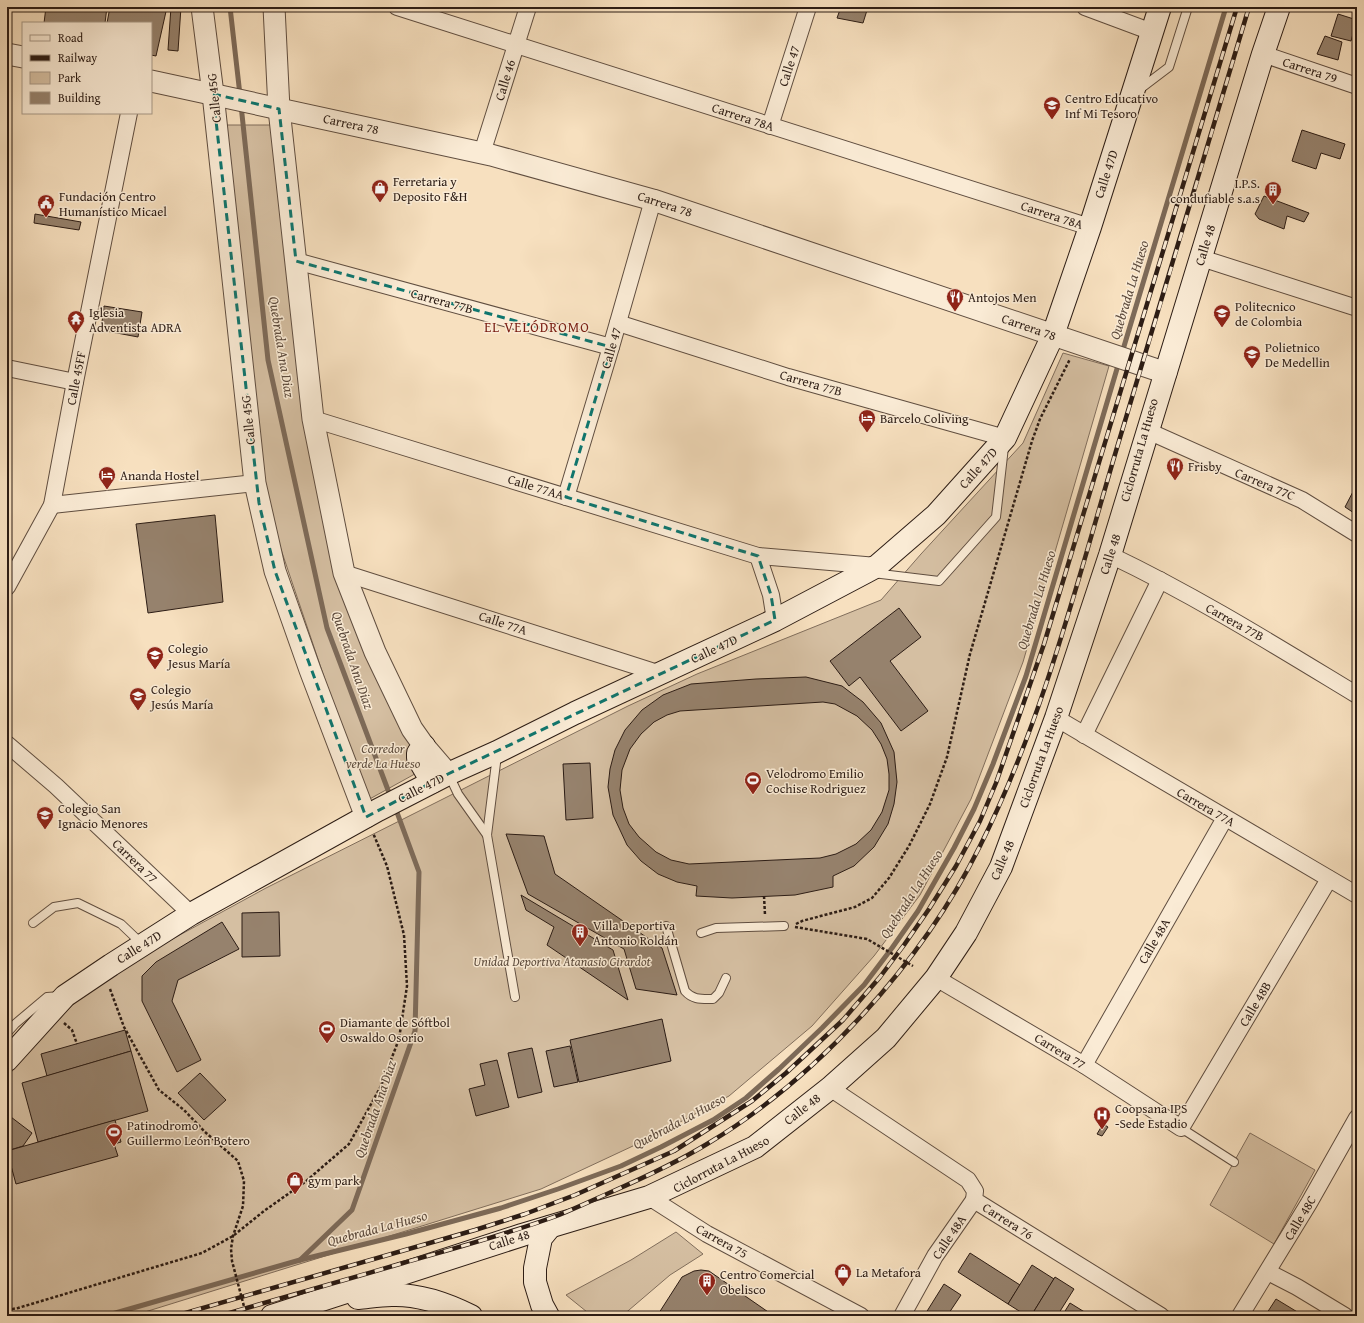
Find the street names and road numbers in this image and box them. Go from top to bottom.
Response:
street label: Calle 47 [773,43,805,89]
street label: Carrera 79 [1280,52,1340,88]
street label: Calle 46 [490,57,520,103]
street label: Calle 45G [202,72,226,124]
street label: Carrera 78A [709,98,777,136]
street label: Carrera 78 [321,109,381,139]
street label: Calle 47D [1089,147,1123,201]
street label: Carrera 78 [635,186,695,222]
street label: Carrera 78A [1018,196,1086,234]
street label: Calle 48 [1190,222,1220,268]
street label: Carrera 77B [409,284,475,318]
street label: Carrera 78 [999,309,1059,345]
street label: Calle 47 [596,325,626,371]
street label: Calle 45FF [61,349,91,407]
street label: Carrera 77B [778,365,844,401]
street label: Calle 45G [236,394,260,446]
street label: Ciclorruta La Hueso [1115,396,1163,504]
street label: Calle 47D [954,443,1002,493]
street label: Carrera 77C [1232,463,1298,505]
street label: Calle 77AA [506,469,567,505]
street label: Calle 48 [1094,531,1126,577]
street label: Carrera 77B [1202,598,1268,646]
street label: Calle 77A [476,606,530,640]
street label: Calle 47D [687,630,741,668]
street label: Ciclorruta La Hueso [1014,703,1068,810]
street label: Calle 47D [394,768,448,808]
street label: Carrera 77A [1173,783,1239,831]
street label: Carrera 77 [108,835,162,887]
street label: Calle 48 [985,837,1019,883]
street label: Calle 48A [1133,915,1175,967]
street label: Calle 47D [113,926,165,968]
street label: Calle 48B [1234,978,1276,1030]
street label: Carrera 77 [1031,1028,1089,1074]
street label: Calle 48 [780,1089,824,1129]
street label: Ciclorruta La Hueso [669,1130,773,1197]
street label: Calle 48C [1279,1192,1321,1244]
street label: Carrera 76 [979,1198,1037,1244]
street label: Calle 48A [927,1211,971,1263]
street label: Carrera 75 [693,1219,751,1263]
street label: Calle 48 [486,1224,532,1256]

